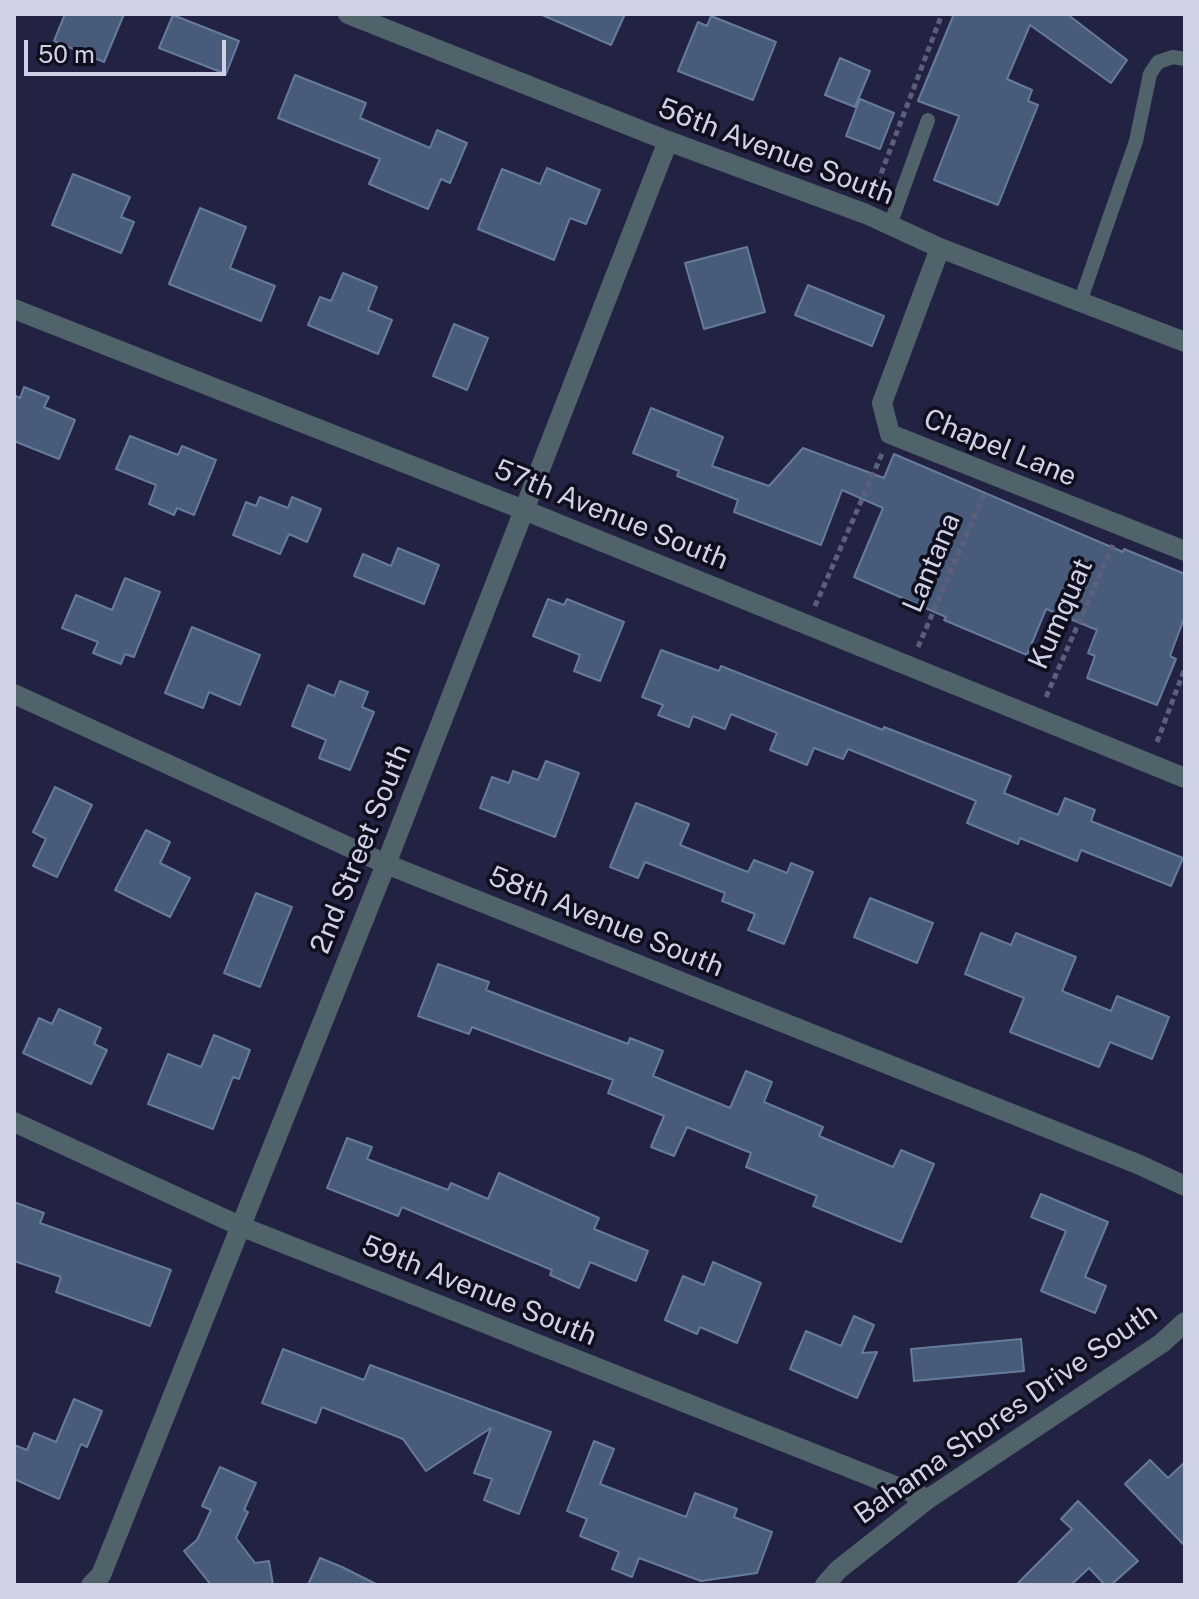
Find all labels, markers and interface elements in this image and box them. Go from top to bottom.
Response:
scale bar [28,24,230,74]
text: 50 m [38,40,95,68]
street label: 56th Avenue South [653,92,899,212]
street label: Chapel Lane [919,402,1081,494]
street label: 57th Avenue South [489,453,733,577]
street label: Lantana [896,508,968,618]
street label: Kumquat [1022,553,1100,675]
street label: 2nd Street South [304,739,418,959]
street label: 58th Avenue South [483,859,729,985]
street label: 59th Avenue South [357,1229,601,1353]
street label: Bahama Shores Drive South [848,1296,1164,1532]

